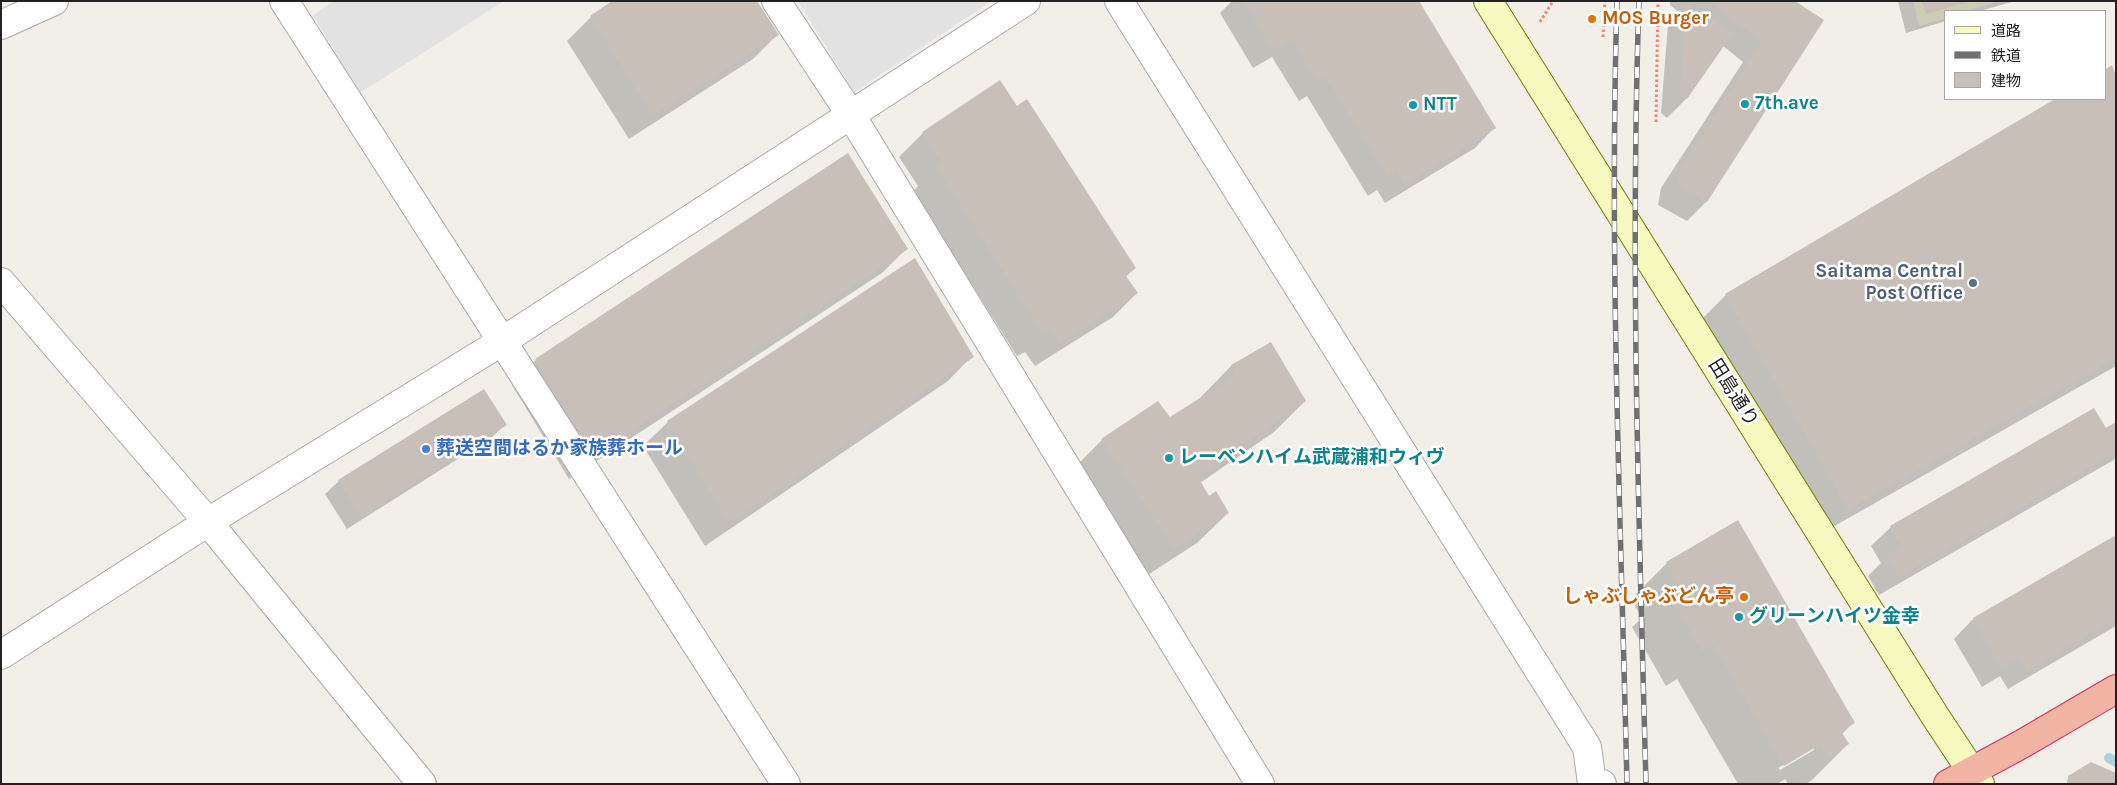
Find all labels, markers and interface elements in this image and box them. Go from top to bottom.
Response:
place label: MOS Burger [1602,8,1709,30]
legend [1944,10,2107,100]
marker: MOS Burger [1586,13,1598,25]
text: 道路 [1991,22,2021,40]
text: 鉄道 [1991,47,2021,65]
text: 建物 [1991,72,2021,90]
place label: 7th.ave [1755,93,1819,115]
place label: NTT [1423,94,1457,116]
marker: 7th.ave [1739,98,1751,110]
marker: NTT [1407,99,1419,111]
place label: Saitama Central Post Office [1815,261,1963,305]
marker: Saitama Central Post Office [1967,277,1979,289]
street label: 田島通り [1703,355,1763,431]
place label: 葬送空間はるか家族葬ホール [436,438,683,460]
marker: 葬送空間はるか家族葬ホール [420,443,432,455]
place label: レーベンハイム武蔵浦和ウィヴ [1179,447,1445,469]
marker: レーベンハイム武蔵浦和ウィヴ [1163,452,1175,464]
place label: しゃぶしゃぶどん亭 [1563,586,1734,608]
marker: しゃぶしゃぶどん亭 [1738,591,1750,603]
place label: グリーンハイツ金幸 [1749,606,1920,628]
marker: グリーンハイツ金幸 [1733,611,1745,623]

